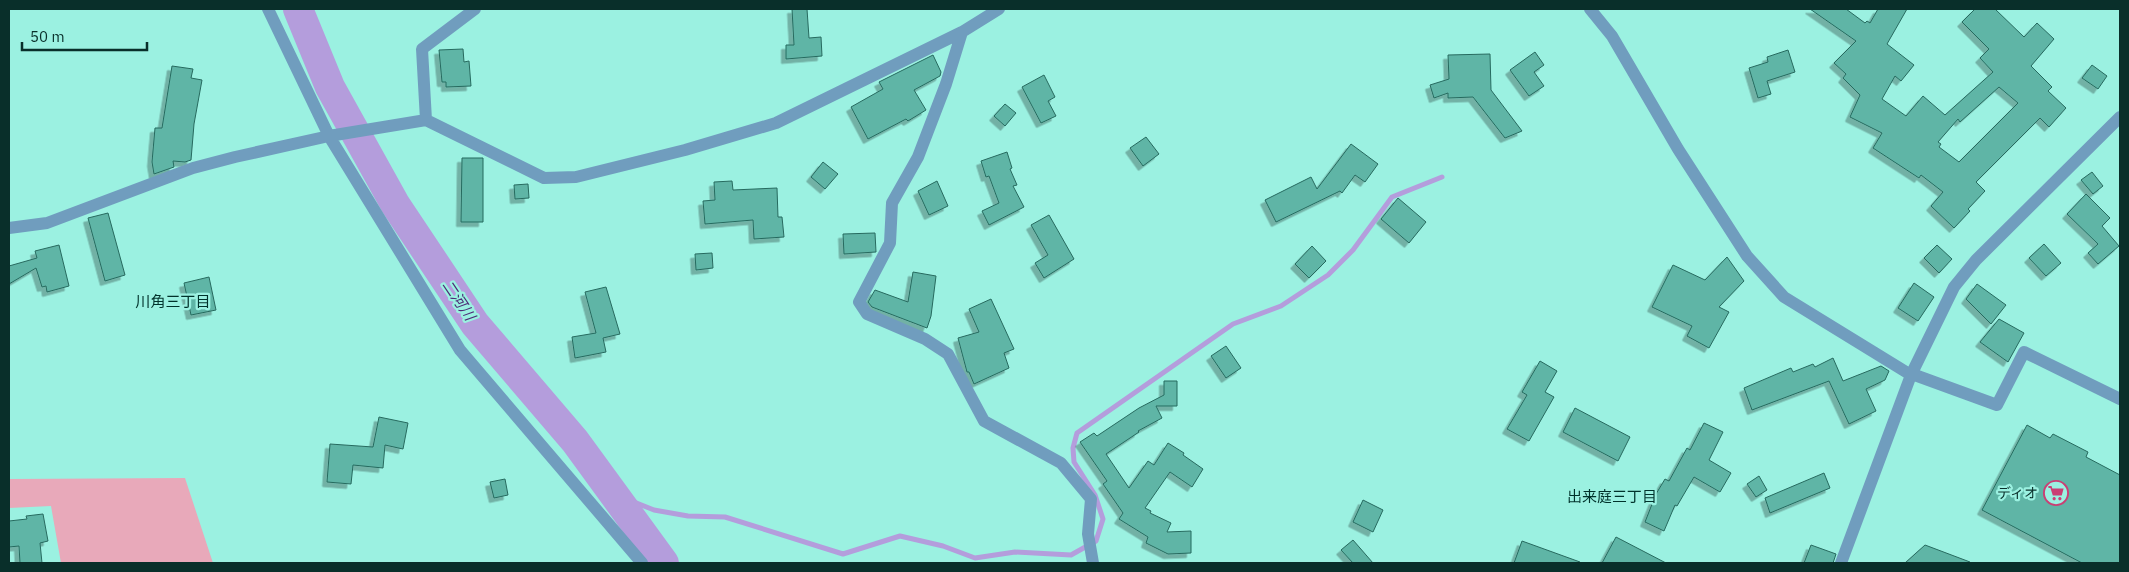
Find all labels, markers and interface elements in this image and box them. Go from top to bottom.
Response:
scale bar [22,20,148,52]
text: 50 m [30,27,65,46]
water label: 二河川 [439,276,481,326]
district label: 川角三丁目 [135,292,211,311]
supermarket icon: ディオ [2043,480,2069,506]
place label: ディオ [1997,484,2038,502]
district label: 出来庭三丁目 [1567,487,1657,506]

